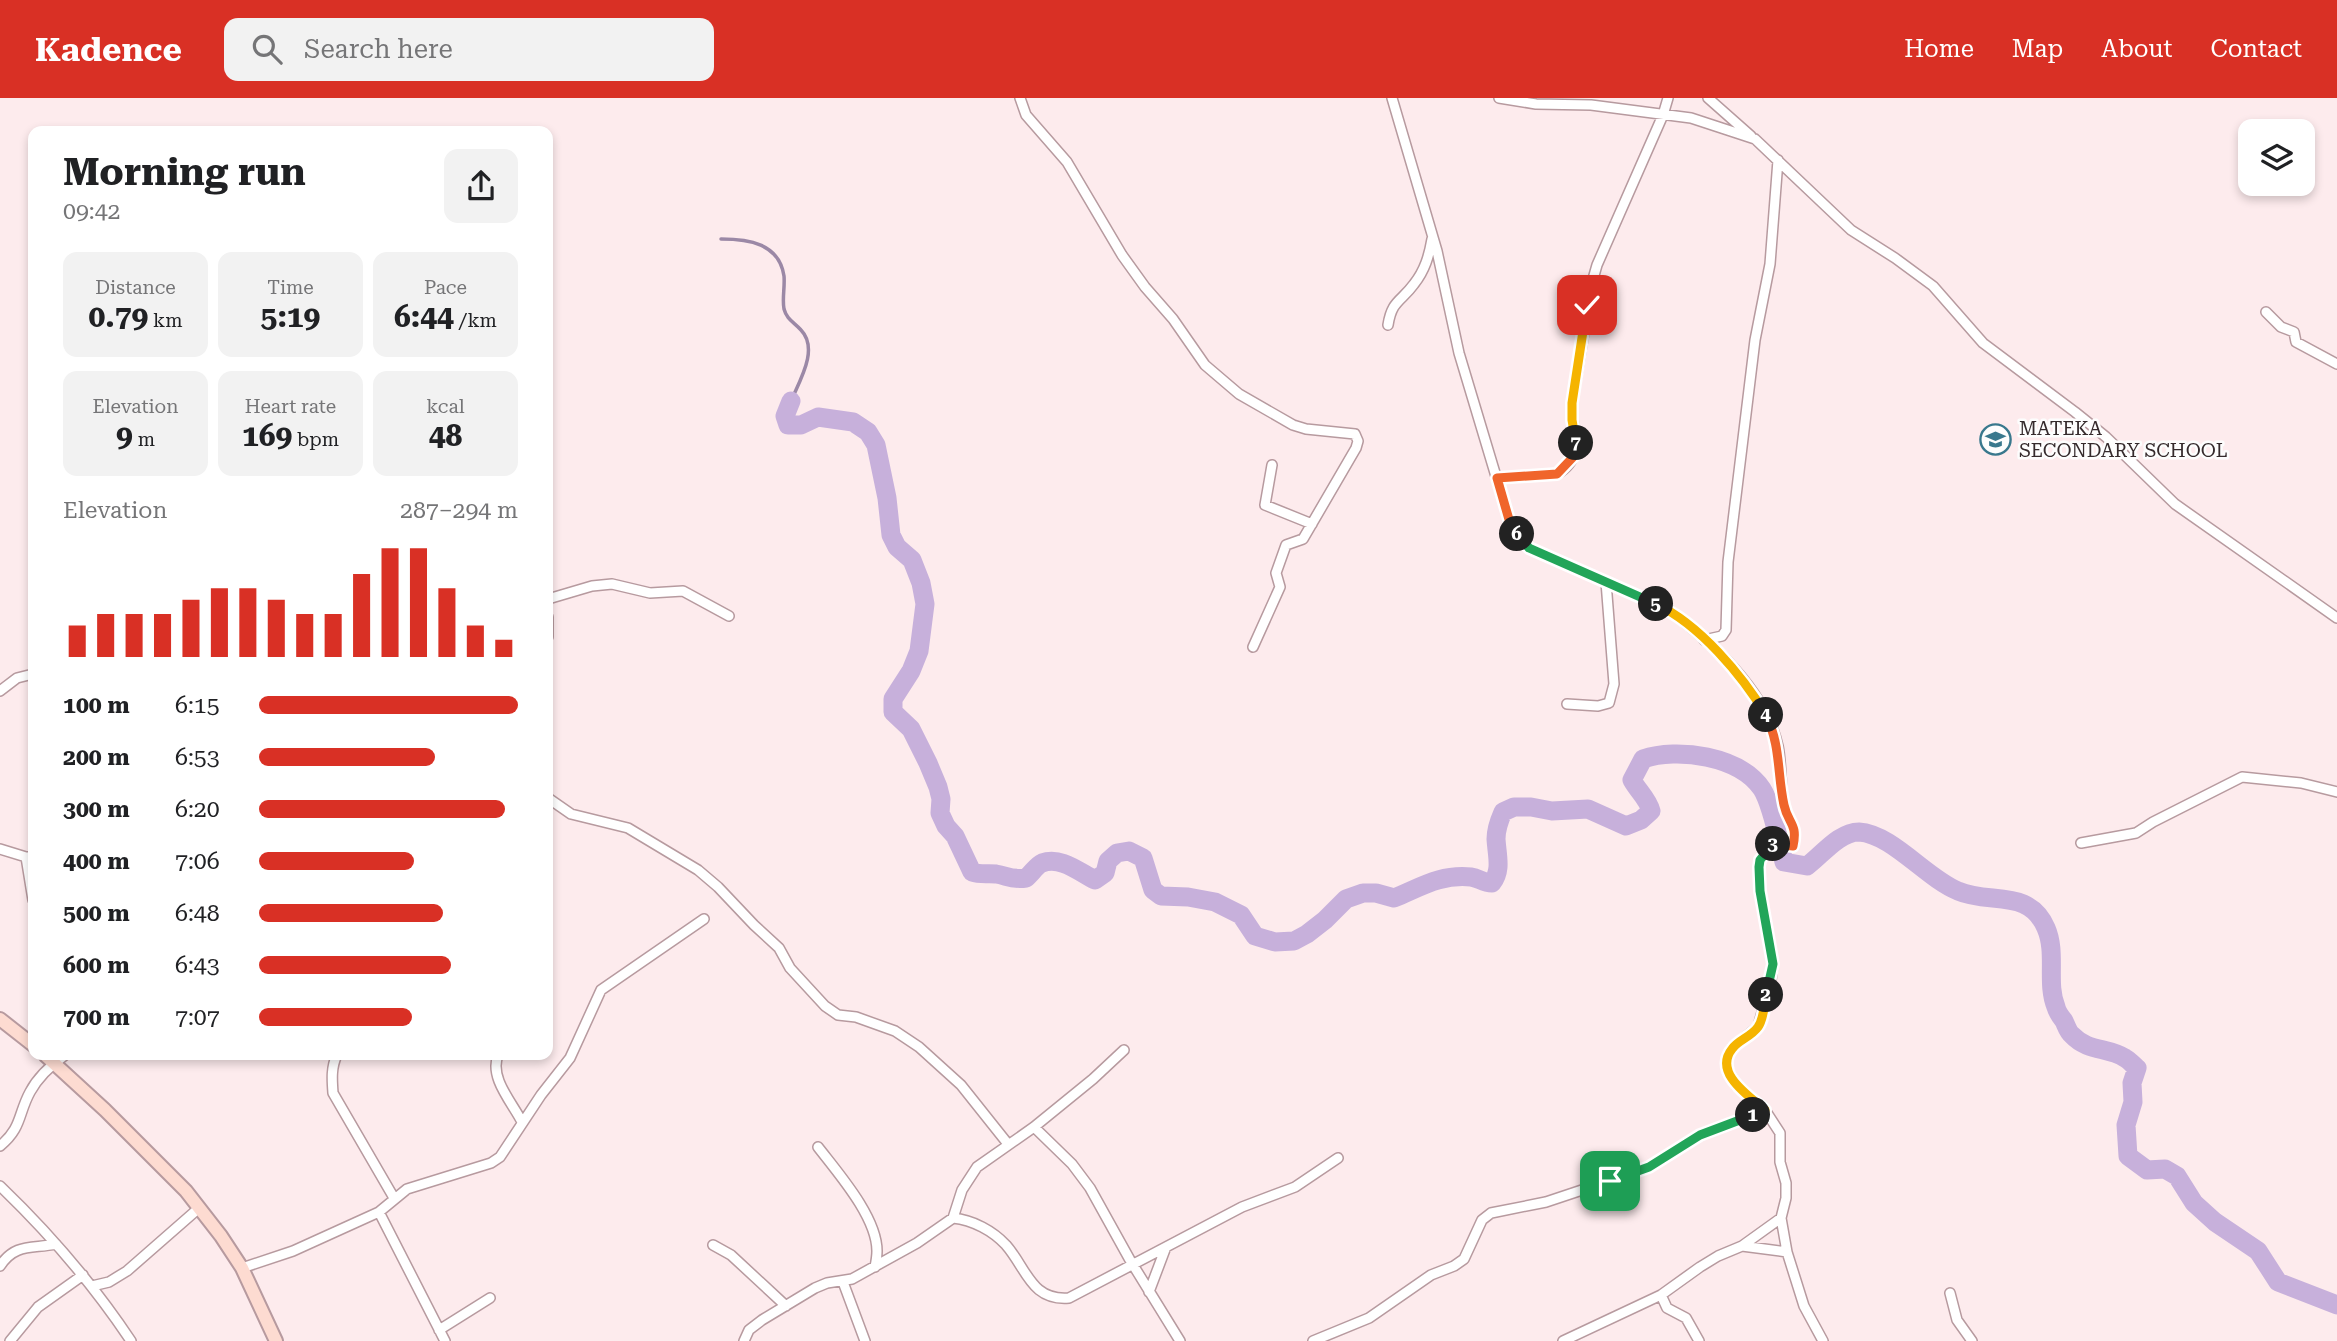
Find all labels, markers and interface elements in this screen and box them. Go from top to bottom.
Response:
search box [224,18,714,81]
text: Kadence [35,30,182,69]
icon: search [248,30,286,68]
text: Search here [304,34,453,64]
text: Home [1904,35,1974,63]
text: Map [2012,35,2063,63]
text: About [2101,35,2172,63]
text: Contact [2210,35,2302,63]
map controls [2238,119,2315,196]
button: layers [2238,119,2315,196]
button: share [444,149,518,223]
text: Morning run [63,150,306,194]
text: 09:42 [63,198,120,225]
pin [1557,275,1617,335]
text: Distance [95,276,176,299]
text: Time [267,276,314,299]
text: Pace [424,276,467,299]
icon: check [1568,286,1606,324]
text: 0.79 [88,299,148,334]
text: 5:19 [261,299,320,334]
text: 6:44 [394,299,454,334]
text: km [148,309,183,332]
text: /km [454,309,497,332]
text: Elevation [92,395,179,418]
text: Heart rate [245,395,336,418]
text: kcal [426,395,465,418]
place label: MATEKA SECONDARY SCHOOL [2019,417,2228,462]
text: 9 [116,418,133,453]
text: 169 [242,418,292,453]
text: 48 [429,418,462,453]
school or university icon: MATEKA SECONDARY SCHOOL [1979,422,2013,456]
pin: 7 [1558,426,1594,460]
text: m [133,428,155,451]
text: bpm [292,428,339,451]
text: 7 [1570,431,1581,454]
text: Elevation [63,497,167,524]
text: 287–294 m [400,497,518,524]
pin: 6 [1500,516,1534,551]
text: 6 [1511,522,1522,545]
pin: 5 [1638,587,1674,622]
text: 5 [1650,592,1661,615]
text: 100 m [63,692,130,719]
text: 6:15 [175,692,220,719]
pin: 4 [1748,698,1784,732]
text: 4 [1760,703,1771,726]
text: 200 m [63,744,130,771]
text: 6:53 [175,744,220,771]
text: 300 m [63,796,130,823]
text: 6:20 [175,796,220,823]
pin: 3 [1756,826,1790,862]
text: 3 [1767,832,1778,855]
text: 400 m [63,848,130,875]
text: 7:06 [175,848,220,875]
text: 500 m [63,900,130,927]
text: 6:48 [175,900,220,927]
text: 600 m [63,952,130,979]
text: 6:43 [175,952,220,979]
pin: 2 [1748,978,1784,1012]
text: 2 [1760,983,1771,1006]
text: 700 m [63,1004,130,1031]
text: 7:07 [175,1004,220,1031]
pin: 1 [1736,1098,1770,1132]
text: 1 [1747,1103,1758,1126]
pin [1580,1151,1640,1211]
icon: arrive [1591,1162,1629,1200]

